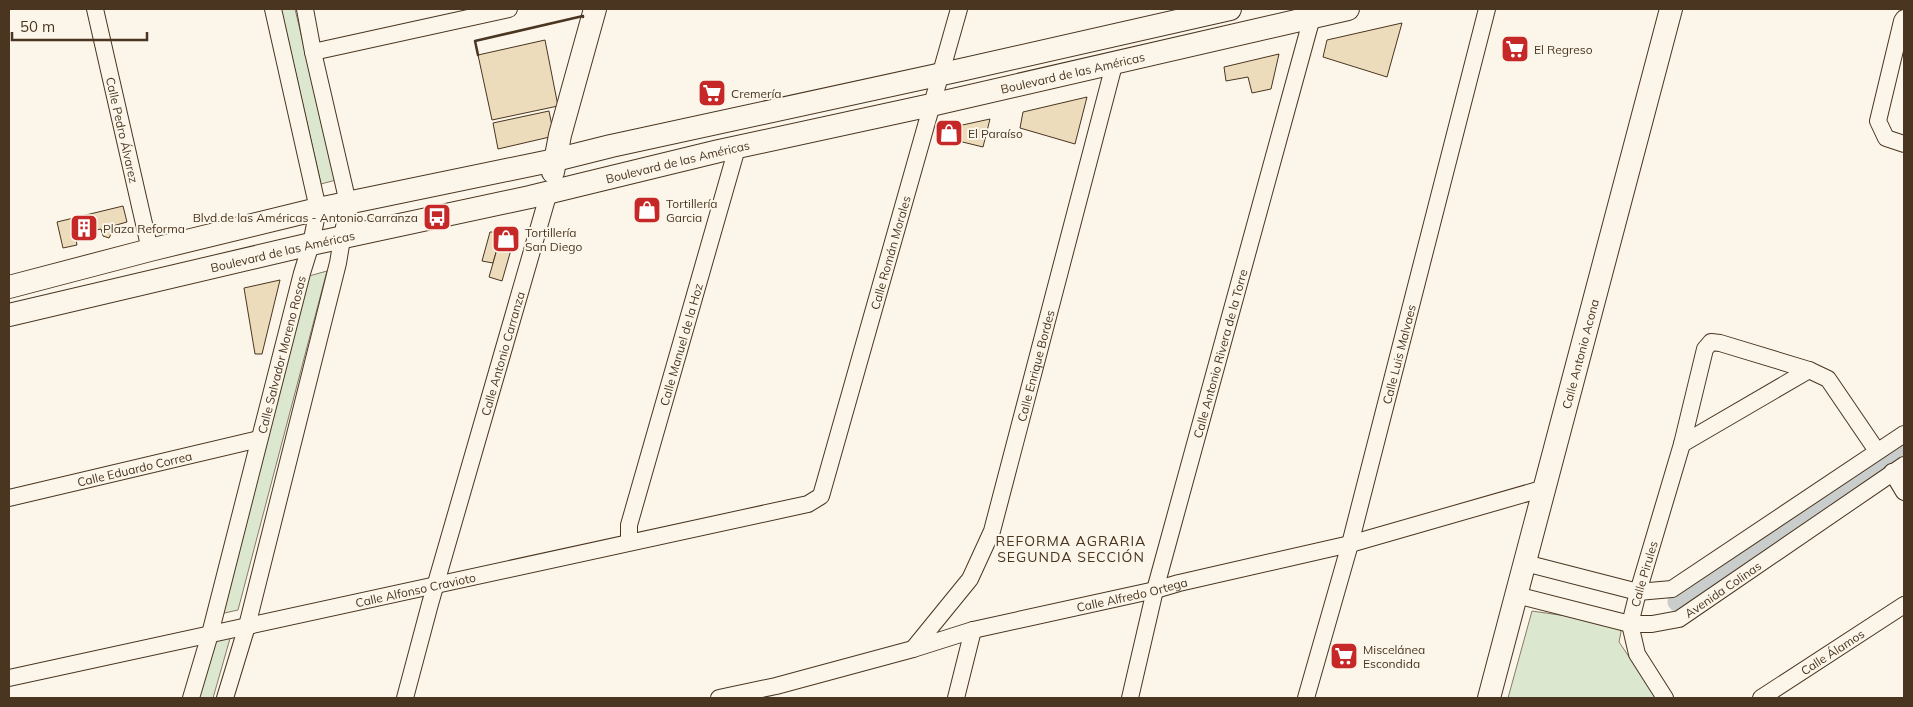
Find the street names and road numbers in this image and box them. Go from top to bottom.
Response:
street label: Boulevard de las Américas [999,49,1146,96]
street label: Calle Pedro Álvarez [103,75,142,184]
street label: Boulevard de las Américas [604,137,751,186]
street label: Calle Román Morales [867,194,913,311]
street label: Boulevard de las Américas [209,227,356,275]
street label: Calle Antonio Rivera de la Torre [1190,267,1250,440]
street label: Calle Salvador Moreno Rosas [254,274,309,435]
street label: Calle Manuel de la Hoz [656,281,705,407]
street label: Calle Antonio Carranza [477,290,527,418]
street label: Calle Antonio Acona [1558,297,1602,410]
street label: Calle Luis Malvaes [1379,303,1419,406]
street label: Calle Enrique Bordes [1013,308,1057,423]
street label: Calle Eduardo Correa [76,448,193,489]
street label: Calle Pirules [1627,539,1660,608]
street label: Avenida Colinas [1682,558,1764,621]
street label: Calle Alfonso Cravioto [354,569,477,610]
street label: Calle Alfredo Ortega [1075,574,1189,615]
street label: Calle Álamos [1798,625,1867,678]

